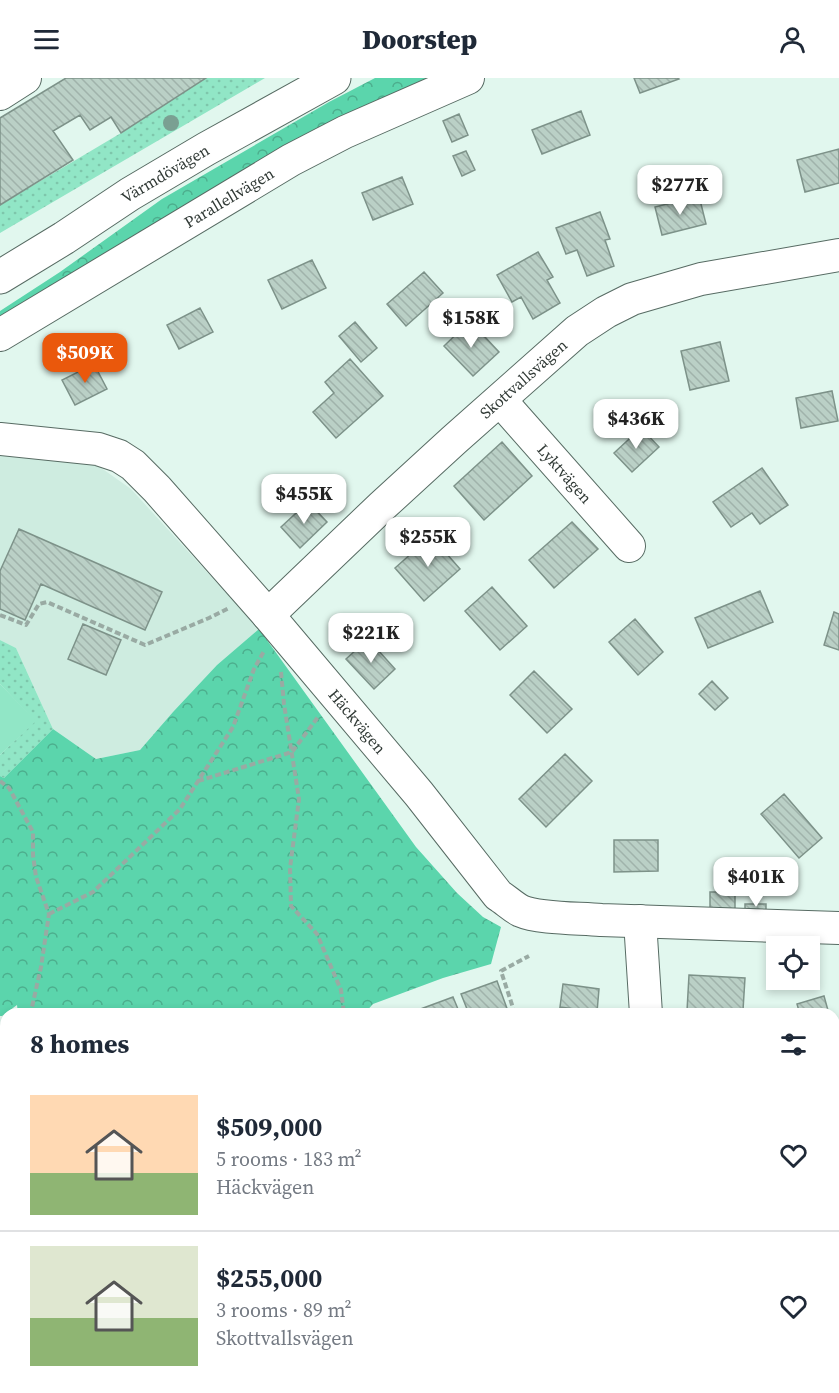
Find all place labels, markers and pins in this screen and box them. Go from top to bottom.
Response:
pin: $277K [638,165,722,216]
pin: $158K [429,298,513,349]
pin: $509K [43,333,127,384]
pin: $436K [594,399,678,450]
pin: $455K [262,474,346,525]
pin: $255K [386,517,470,568]
pin: $221K [329,613,413,664]
pin: $401K [714,857,798,908]

